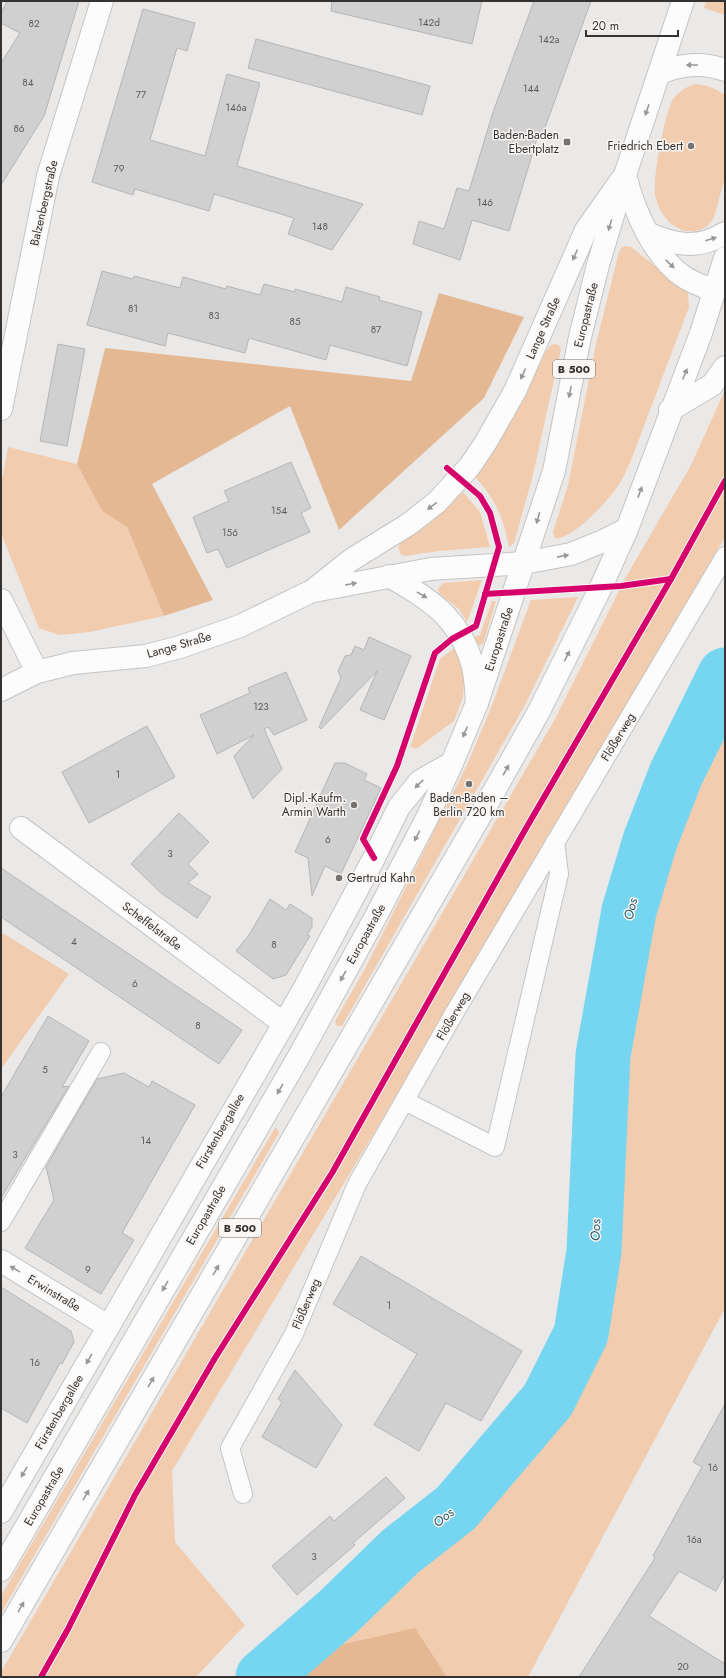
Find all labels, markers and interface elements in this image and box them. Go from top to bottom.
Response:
scale bar [586,12,678,38]
house number: 142d [418,15,440,30]
house number: 82 [28,16,40,31]
text: 20 m [592,17,619,35]
house number: 142a [539,32,560,47]
one-way arrow [685,62,698,68]
house number: 84 [22,75,34,90]
house number: 144 [523,81,539,96]
house number: 77 [136,87,147,102]
house number: 146a [226,100,247,115]
one-way arrow [644,105,650,117]
house number: 86 [13,121,25,136]
place label: Baden-Baden Ebertplatz [493,126,559,158]
marker: Baden-Baden Ebertplatz [562,137,572,147]
place label: Friedrich Ebert [607,137,683,155]
marker: Friedrich Ebert [686,141,696,151]
street label: Balzenbergstraße [25,158,63,248]
house number: 79 [113,161,125,176]
house number: 146 [477,195,493,210]
house number: 148 [312,219,328,234]
one-way arrow [607,220,613,232]
one-way arrow [705,236,717,242]
one-way arrow [572,249,578,260]
one-way arrow [665,259,675,269]
street label: Europastraße [569,281,603,349]
street label: Lange Straße [521,294,565,362]
house number: 81 [128,301,138,316]
house number: 83 [209,308,220,323]
house number: 85 [289,314,301,329]
house number: 87 [371,322,382,337]
road number: B 500 [553,360,595,378]
one-way arrow [682,367,688,379]
one-way arrow [520,368,526,379]
one-way arrow [566,386,572,399]
one-way arrow [638,486,644,498]
one-way arrow [426,502,437,511]
house number: 154 [271,503,287,518]
one-way arrow [535,513,541,525]
house number: 156 [222,525,238,540]
one-way arrow [556,553,569,559]
one-way arrow [345,581,357,587]
one-way arrow [416,592,428,599]
street label: Europastraße [480,605,518,673]
street label: Lange Straße [145,627,213,663]
one-way arrow [564,650,570,661]
house number: 123 [253,699,269,714]
street label: Flößerweg [596,709,640,765]
one-way arrow [462,727,468,738]
one-way arrow [502,764,509,776]
house number: 1 [116,767,120,782]
one-way arrow [414,779,424,788]
marker: Baden-Baden – Berlin 720 km [464,779,474,789]
place label: Dipl.-Kaufm. Armin Warth [282,789,346,821]
place label: Baden-Baden – Berlin 720 km [430,789,508,821]
marker: Dipl.-Kaufm. Armin Warth [349,800,359,810]
one-way arrow [414,831,421,842]
house number: 6 [325,832,331,847]
house number: 3 [167,846,173,861]
place label: Gertrud Kahn [347,869,416,887]
marker: Gertrud Kahn [334,873,344,883]
water label: Oos [619,895,643,922]
street label: Scheffelstraße [118,897,186,955]
street label: Europastraße [342,901,390,967]
house number: 4 [71,934,77,949]
house number: 8 [271,937,277,952]
one-way arrow [340,970,347,982]
house number: 6 [132,976,138,991]
street label: Flößerweg [432,988,474,1044]
house number: 8 [195,1018,201,1033]
house number: 5 [42,1062,48,1077]
one-way arrow [276,1083,283,1095]
street label: Fürstenbergallee [191,1090,249,1172]
house number: 14 [141,1133,151,1148]
house number: 3 [12,1147,18,1162]
street label: Europastraße [182,1182,230,1248]
water label: Oos [586,1218,605,1241]
road number: B 500 [219,1219,261,1237]
house number: 9 [85,1262,91,1277]
one-way arrow [213,1264,220,1276]
one-way arrow [9,1266,21,1273]
street label: Erwinstraße [24,1270,84,1316]
street label: Flößerweg [287,1276,325,1332]
one-way arrow [162,1280,169,1292]
house number: 1 [387,1298,391,1313]
one-way arrow [85,1354,92,1365]
house number: 16 [30,1355,40,1370]
street label: Fürstenbergallee [30,1371,88,1453]
one-way arrow [147,1377,155,1387]
house number: 16 [708,1460,718,1475]
street label: Europastraße [20,1463,68,1529]
one-way arrow [20,1466,27,1478]
one-way arrow [82,1489,89,1501]
water label: Oos [429,1503,459,1532]
house number: 16a [686,1532,702,1547]
house number: 3 [311,1549,317,1564]
one-way arrow [17,1601,24,1613]
house number: 20 [677,1659,689,1674]

